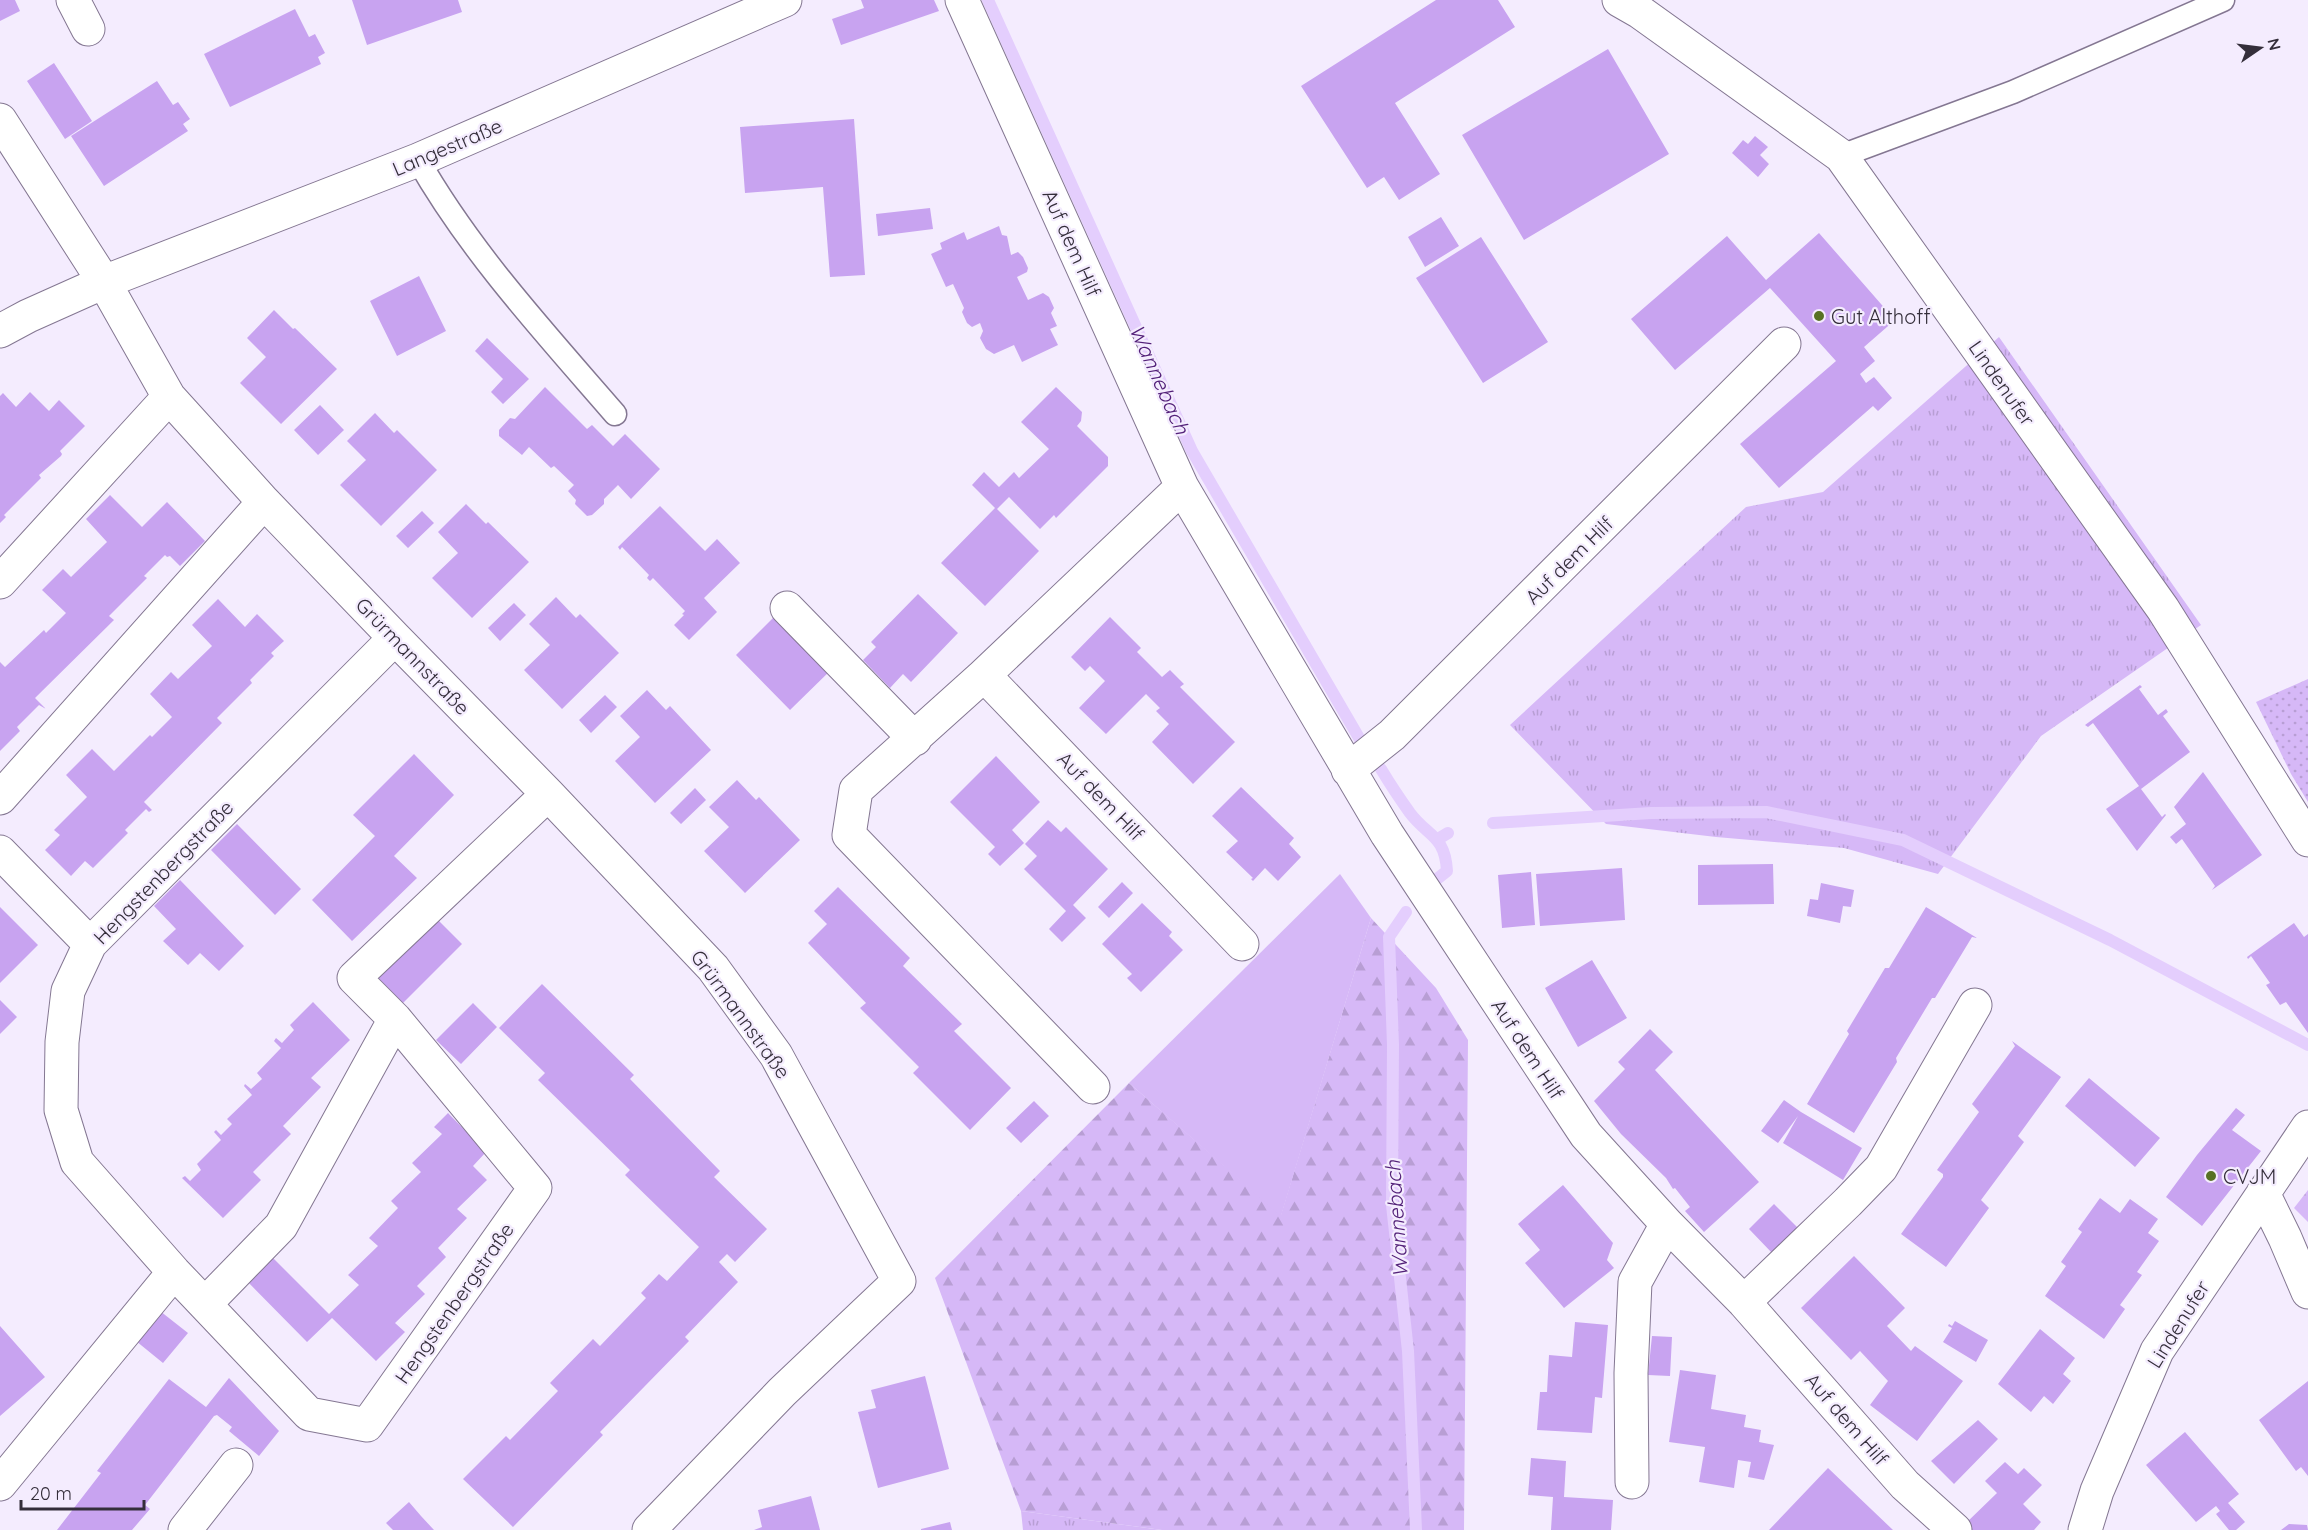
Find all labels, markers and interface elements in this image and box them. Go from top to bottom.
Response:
north arrow [2230,18,2290,78]
text: N [2263,36,2286,52]
street label: Langestraße [388,113,506,181]
street label: Auf dem Hilf [1037,186,1107,300]
place label: Gut Althoff [1831,304,1931,329]
marker: Gut Althoff [1812,309,1826,323]
water label: Wannebach [1124,320,1196,439]
street label: Lindenufer [1964,336,2041,431]
street label: Auf dem Hilf [1520,511,1618,609]
street label: Grürmannstraße [351,592,475,720]
street label: Auf dem Hilf [1052,746,1150,846]
street label: Hengstenbergstraße [88,795,238,949]
street label: Grürmannstraße [686,945,796,1083]
street label: Auf dem Hilf [1486,994,1570,1104]
water label: Wannebach [1379,1159,1413,1278]
place label: CVJM [2223,1164,2276,1189]
marker: CVJM [2204,1169,2218,1183]
street label: Hengstenbergstraße [389,1218,519,1388]
street label: Lindenufer [2141,1275,2215,1372]
street label: Auf dem Hilf [1800,1368,1894,1470]
scale bar [21,1473,144,1511]
text: 20 m [30,1482,72,1505]

